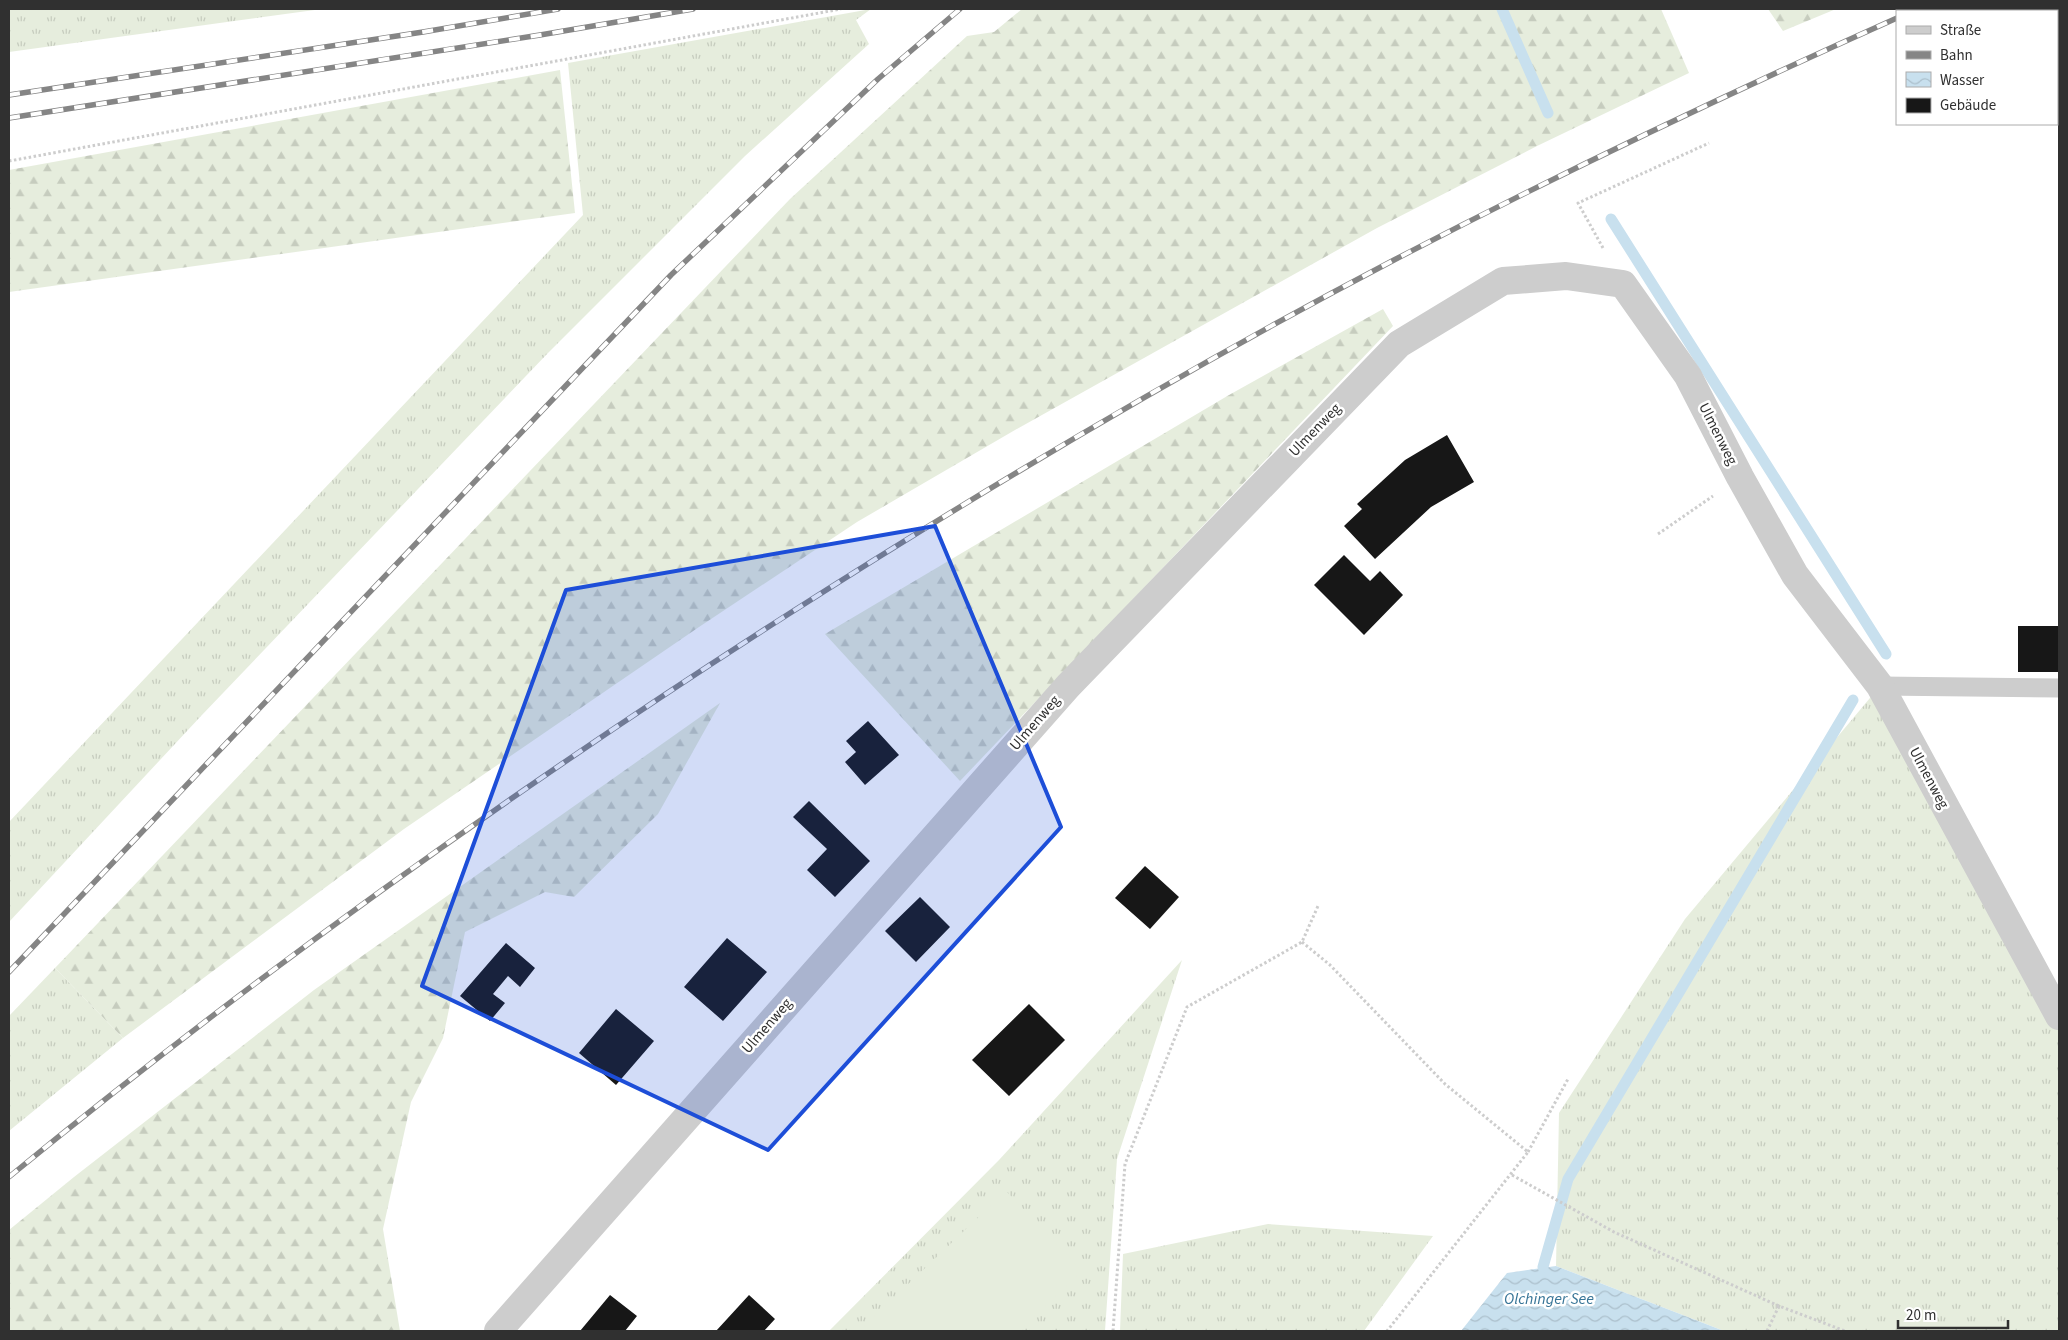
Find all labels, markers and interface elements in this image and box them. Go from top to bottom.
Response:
legend [1896,10,2058,125]
text: Straße [1940,20,1981,41]
text: Bahn [1940,45,1973,66]
text: Wasser [1940,70,1985,91]
text: Gebäude [1940,95,1996,116]
street label: Ulmenweg [1284,398,1346,461]
street label: Ulmenweg [1693,399,1743,469]
street label: Ulmenweg [1005,690,1065,755]
street label: Ulmenweg [1904,743,1954,813]
street label: Ulmenweg [737,993,797,1058]
water label: Olchinger See [1504,1288,1594,1310]
scale bar [1898,1298,2008,1330]
text: 20 m [1906,1305,1936,1326]

